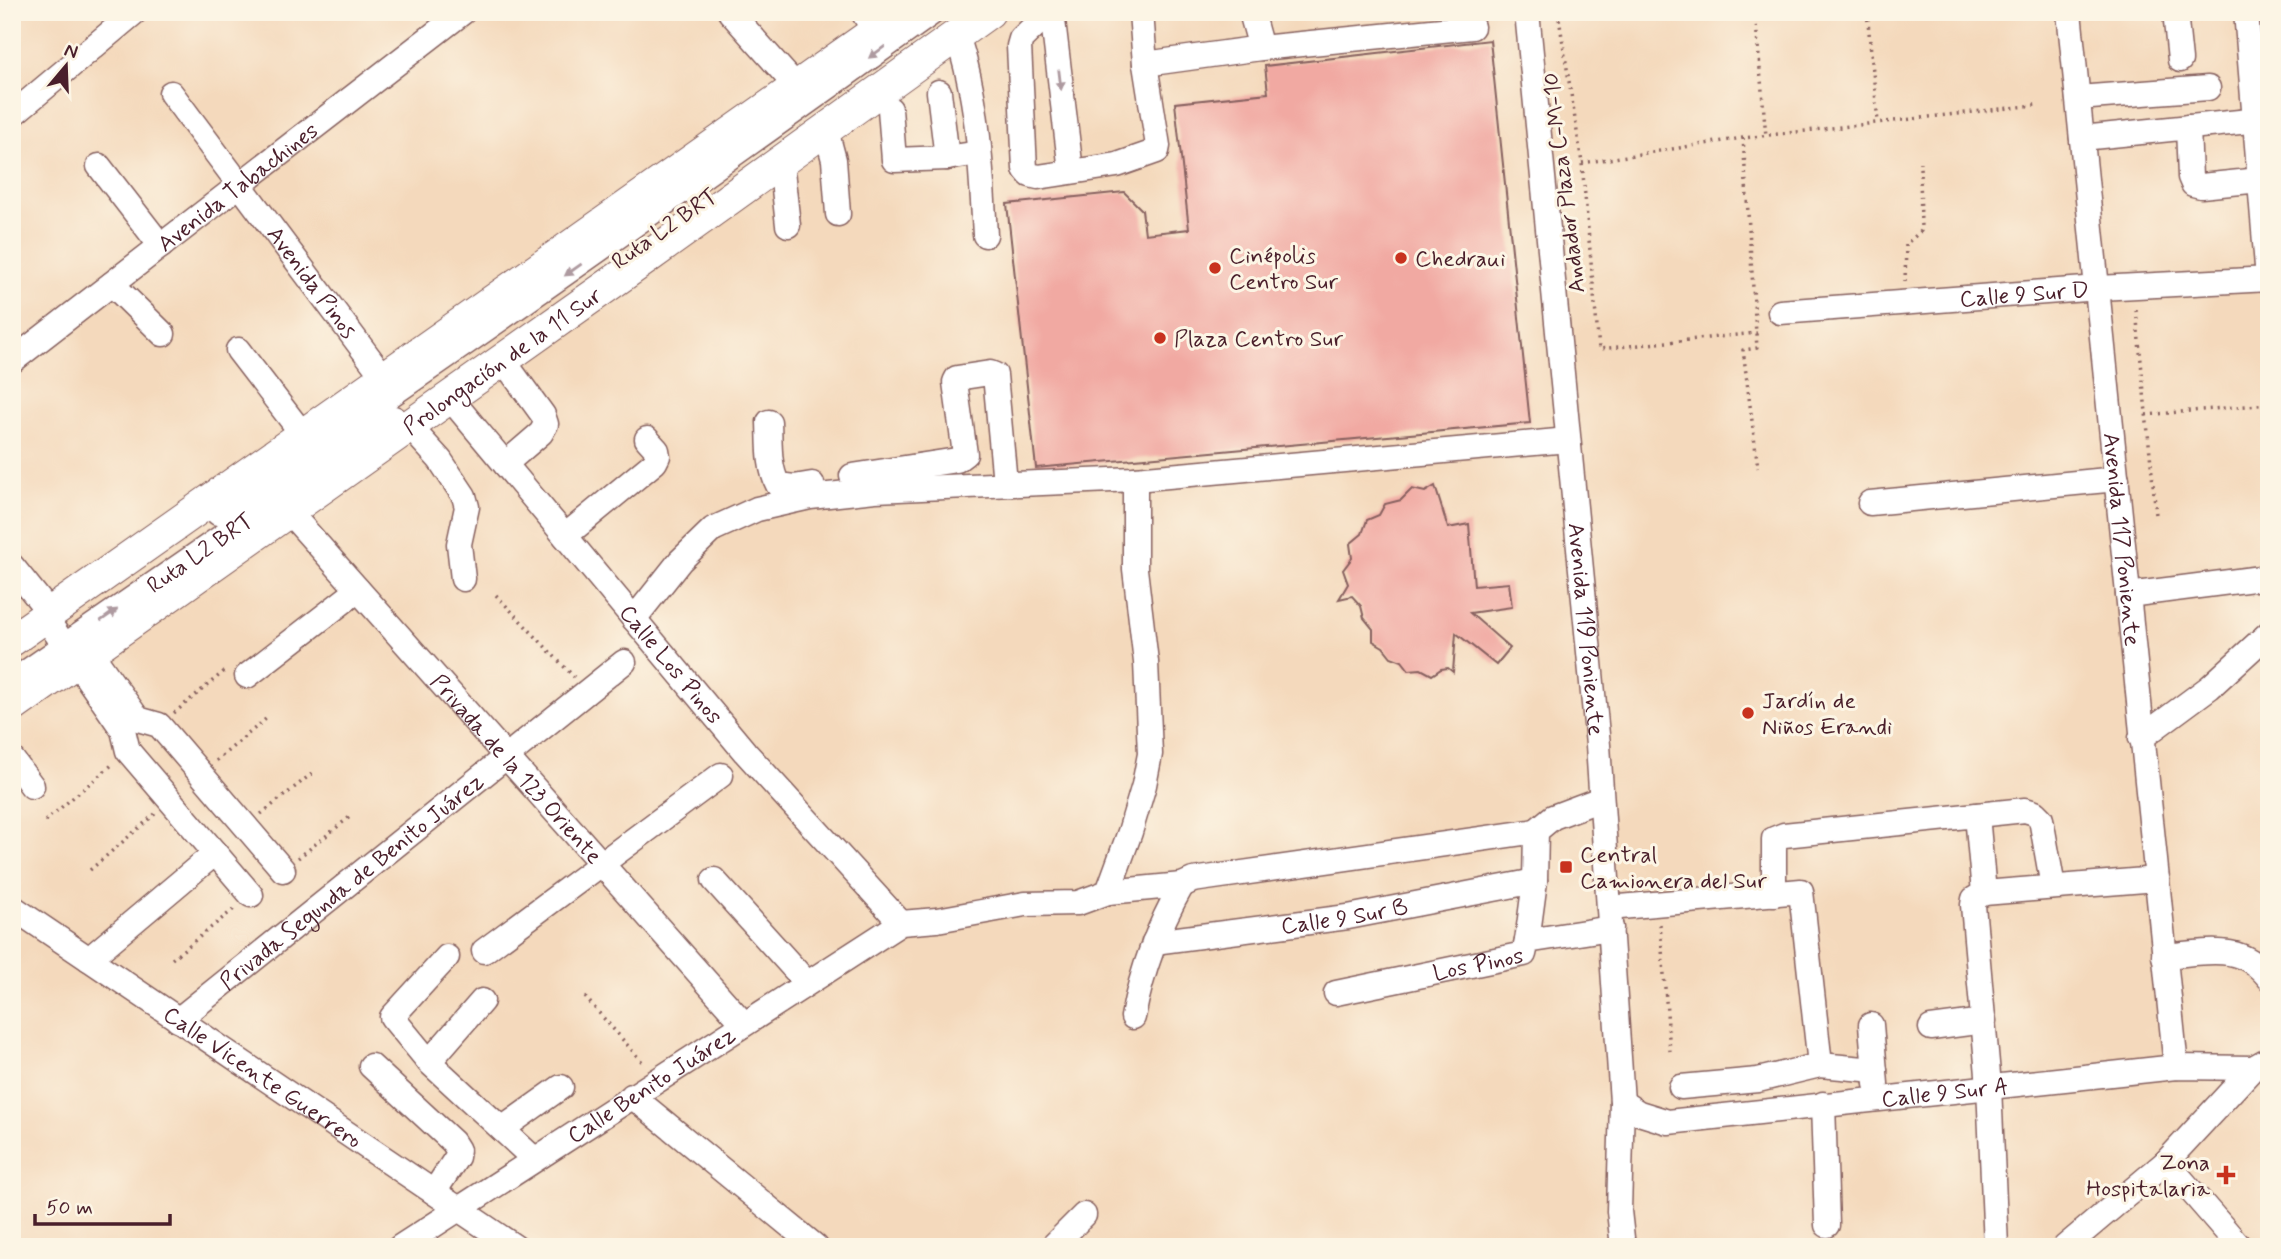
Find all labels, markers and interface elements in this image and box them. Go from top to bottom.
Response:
north arrow [32,32,102,102]
text: N [61,37,81,65]
one-way arrow [868,45,886,59]
one-way arrow [1054,69,1065,91]
street label: Andador Plaza C-M-10 [1537,71,1593,295]
street label: Avenida Tabachines [152,116,325,260]
street label: Ruta L2 BRT [606,182,724,277]
street label: Avenida Pinos [259,221,363,345]
place label: Cinépolis Centro Sur [1229,242,1339,298]
place label: Chedraui [1415,245,1505,275]
marker: Chedraui [1393,250,1409,266]
marker: Cinépolis Centro Sur [1207,260,1223,276]
one-way arrow [564,263,582,277]
street label: Calle 9 Sur D [1959,276,2090,315]
street label: Prolongación de la 11 Sur [398,281,609,443]
place label: Plaza Centro Sur [1174,325,1343,355]
marker: Plaza Centro Sur [1152,330,1168,346]
street label: Avenida 117 Poniente [2095,431,2146,648]
street label: Ruta L2 BRT [141,507,260,601]
street label: Avenida 119 Poniente [1560,522,1610,737]
street label: Calle Los Pinos [611,599,728,731]
one-way arrow [100,608,118,622]
street label: Privada de la 123 Oriente [423,668,608,871]
place label: Jardín de Niños Erandi [1762,687,1892,743]
marker: Jardín de Niños Erandi [1740,705,1756,721]
street label: Privada Segunda de Benito Juárez [214,767,491,998]
place label: Central Camionera del Sur [1580,841,1767,897]
marker: Central Camionera del Sur [1558,859,1574,875]
street label: Calle 9 Sur B [1279,893,1411,943]
street label: Los Pinos [1430,942,1526,990]
street label: Calle Vicente Guerrero [157,1000,367,1156]
street label: Calle Benito Juárez [562,1021,742,1152]
street label: Calle 9 Sur A [1880,1072,2010,1116]
place label: Zona Hospitalaria [2086,1149,2210,1205]
marker: Zona Hospitalaria [2216,1165,2236,1185]
scale bar [35,1182,170,1226]
text: 50 m [46,1194,93,1222]

